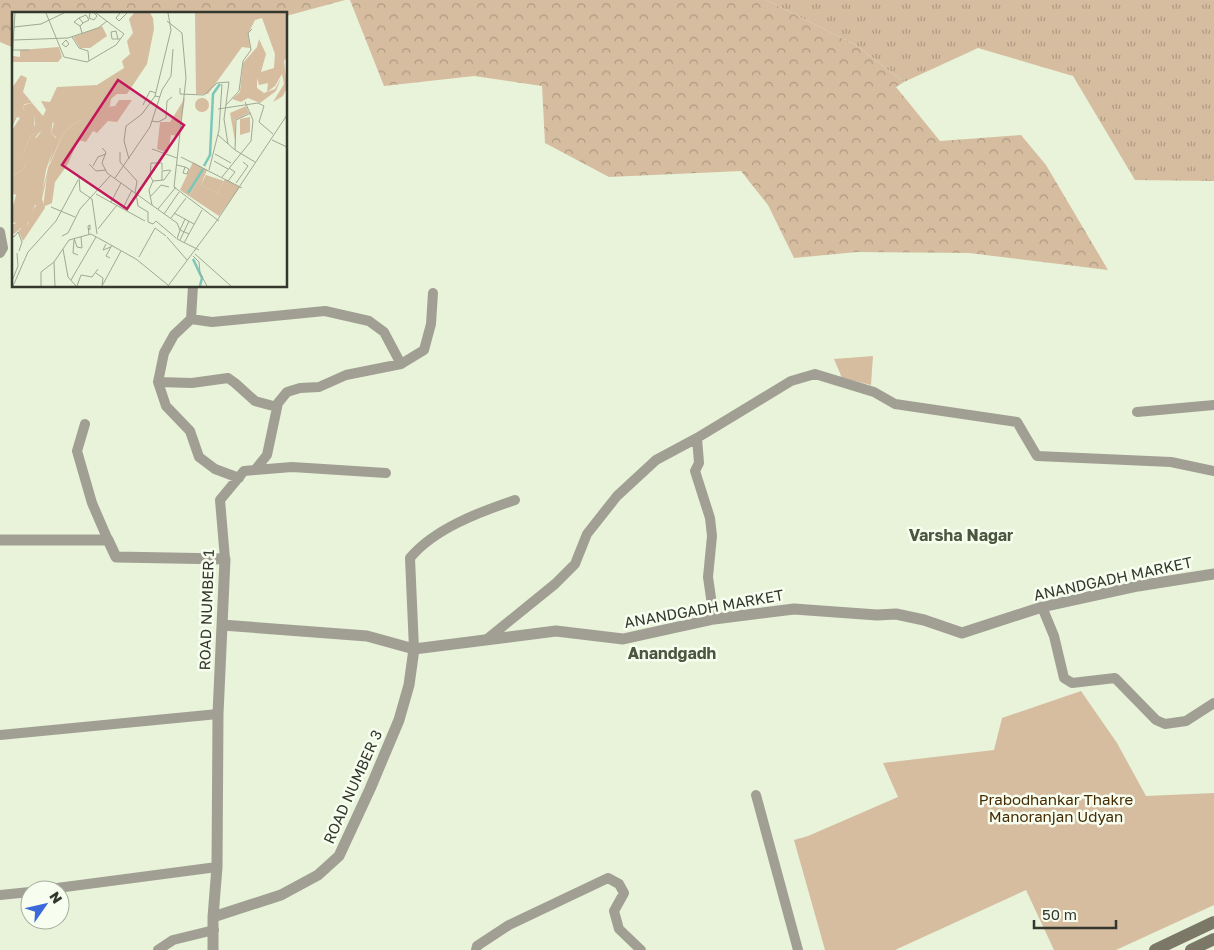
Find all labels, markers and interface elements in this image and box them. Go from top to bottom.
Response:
inset map [12,12,288,288]
district label: Varsha Nagar [909,525,1013,545]
street label: ROAD NUMBER 1 [195,549,217,671]
street label: ANANDGADH MARKET [1032,552,1194,604]
street label: ANANDGADH MARKET [623,585,785,631]
district label: Anandgadh [628,643,716,663]
street label: ROAD NUMBER 3 [319,727,385,846]
park label: Prabodhankar Thakre Manoranjan Udyan [979,790,1134,825]
north arrow [20,880,70,930]
text: N [46,888,66,907]
scale bar [1034,898,1116,930]
text: 50 m [1042,905,1077,923]

